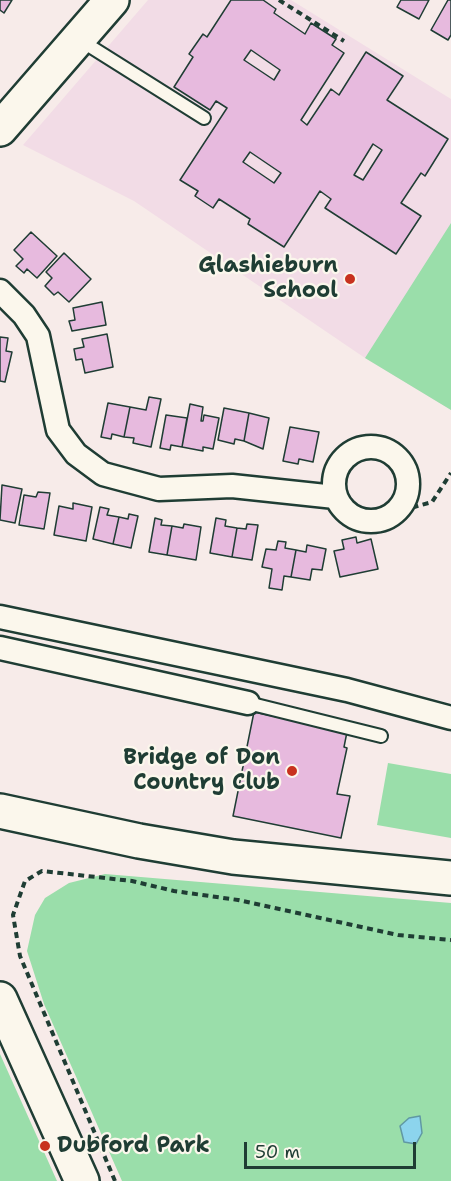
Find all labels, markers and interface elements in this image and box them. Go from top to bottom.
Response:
place label: Glashieburn School [198,253,338,304]
marker: Glashieburn School [343,272,357,286]
place label: Bridge of Don Country Club [123,745,280,796]
marker: Bridge of Don Country Club [285,764,299,778]
scale bar [247,1130,420,1168]
place label: Dubford Park [57,1133,210,1159]
marker: Dubford Park [38,1139,52,1153]
text: 50 m [255,1140,300,1164]

